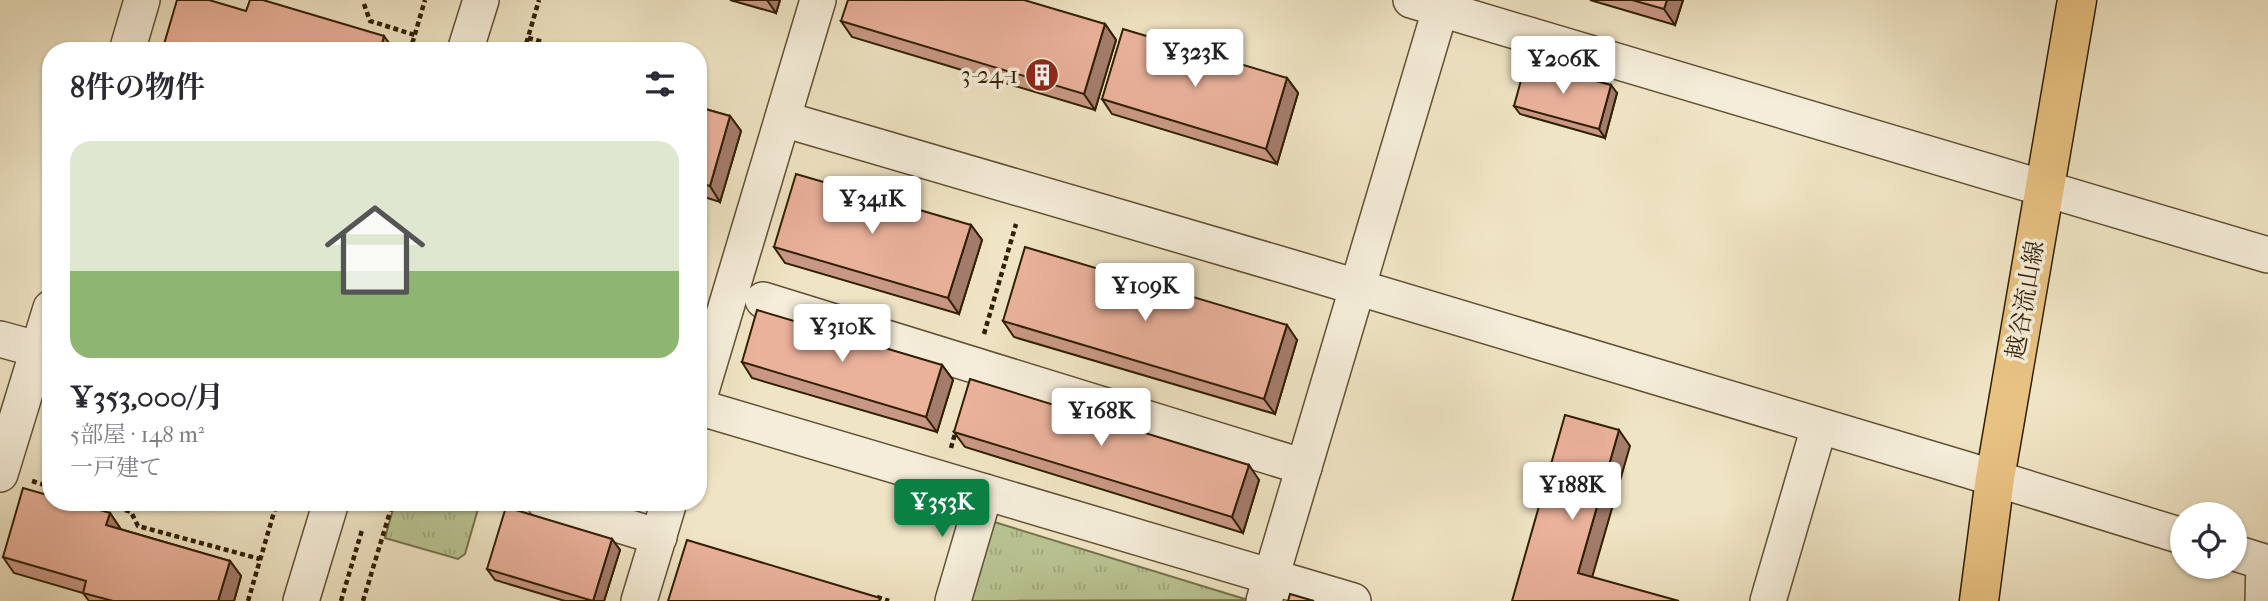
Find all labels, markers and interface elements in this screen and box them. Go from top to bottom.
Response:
pin: ¥323K [1146,29,1244,89]
pin: ¥206K [1514,36,1612,96]
text: ¥323K [1162,38,1228,65]
text: ¥206K [1527,45,1599,72]
building icon: 3-24-1 [1023,56,1061,94]
place label: 3-24-1 [961,61,1018,89]
icon: filters [641,65,679,103]
text: 8件の物件 [70,70,205,105]
pin: ¥341K [823,176,921,236]
text: ¥341K [839,185,905,212]
icon: home [312,187,438,313]
street label: 越谷流山線 [2001,238,2049,362]
pin: ¥109K [1096,264,1194,323]
text: ¥109K [1111,272,1179,299]
pin: ¥310K [793,304,891,364]
text: ¥310K [810,313,874,340]
text: ¥353,000/月 [70,380,224,415]
pin: ¥168K [1052,388,1150,448]
text: ¥168K [1068,397,1134,424]
text: 5部屋 · 148 m² [70,421,204,448]
text: 一戸建て [70,454,162,481]
pin: ¥188K [1523,462,1621,522]
text: ¥188K [1539,471,1605,498]
pin: ¥353K [893,480,991,539]
text: ¥353K [910,488,974,515]
map controls [2170,502,2247,579]
button: locate [2170,502,2247,579]

